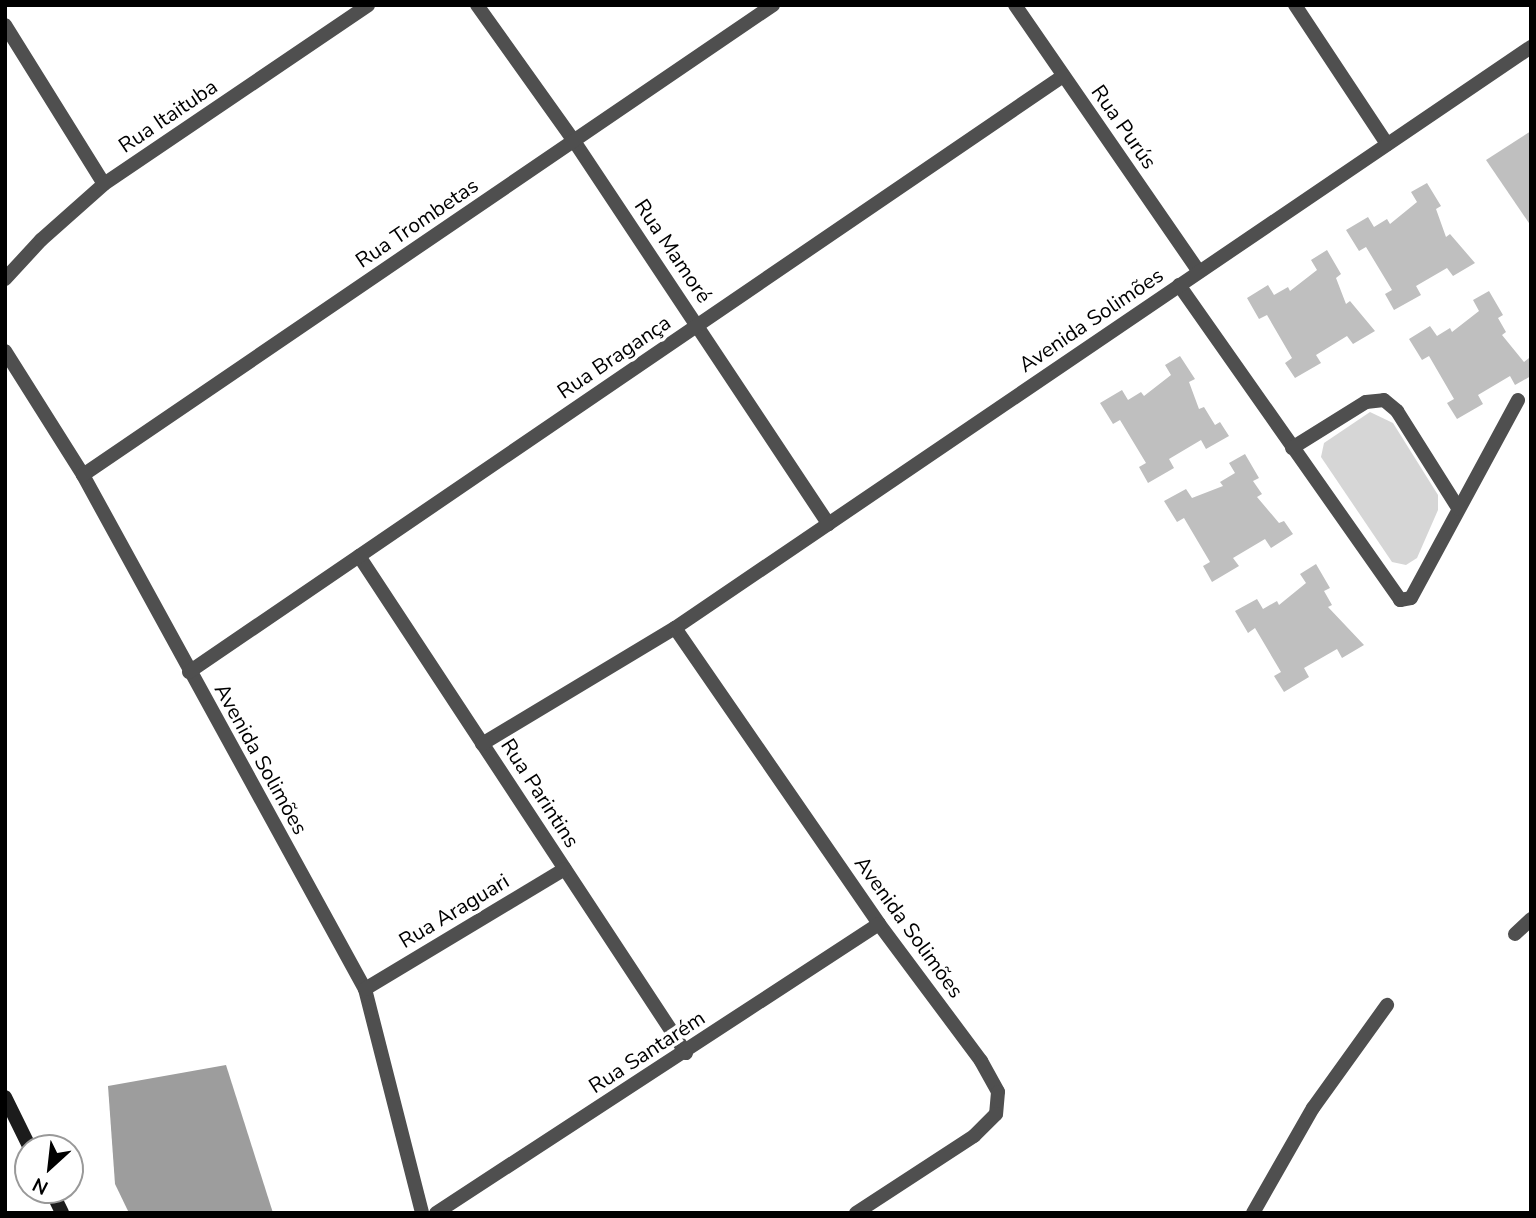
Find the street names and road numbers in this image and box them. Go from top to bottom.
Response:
street label: Rua Itaituba [114,74,222,158]
street label: Rua Purús [1086,80,1162,174]
street label: Rua Trombetas [351,173,483,273]
street label: Rua Mamoré [629,194,717,308]
street label: Avenida Solimões [1014,262,1168,378]
street label: Rua Bragança [553,310,675,404]
street label: Avenida Solimões [209,679,313,839]
street label: Rua Parintins [495,734,585,852]
street label: Avenida Solimões [849,851,969,1003]
street label: Rua Araguari [394,868,514,954]
street label: Rua Santarém [584,1005,710,1099]

